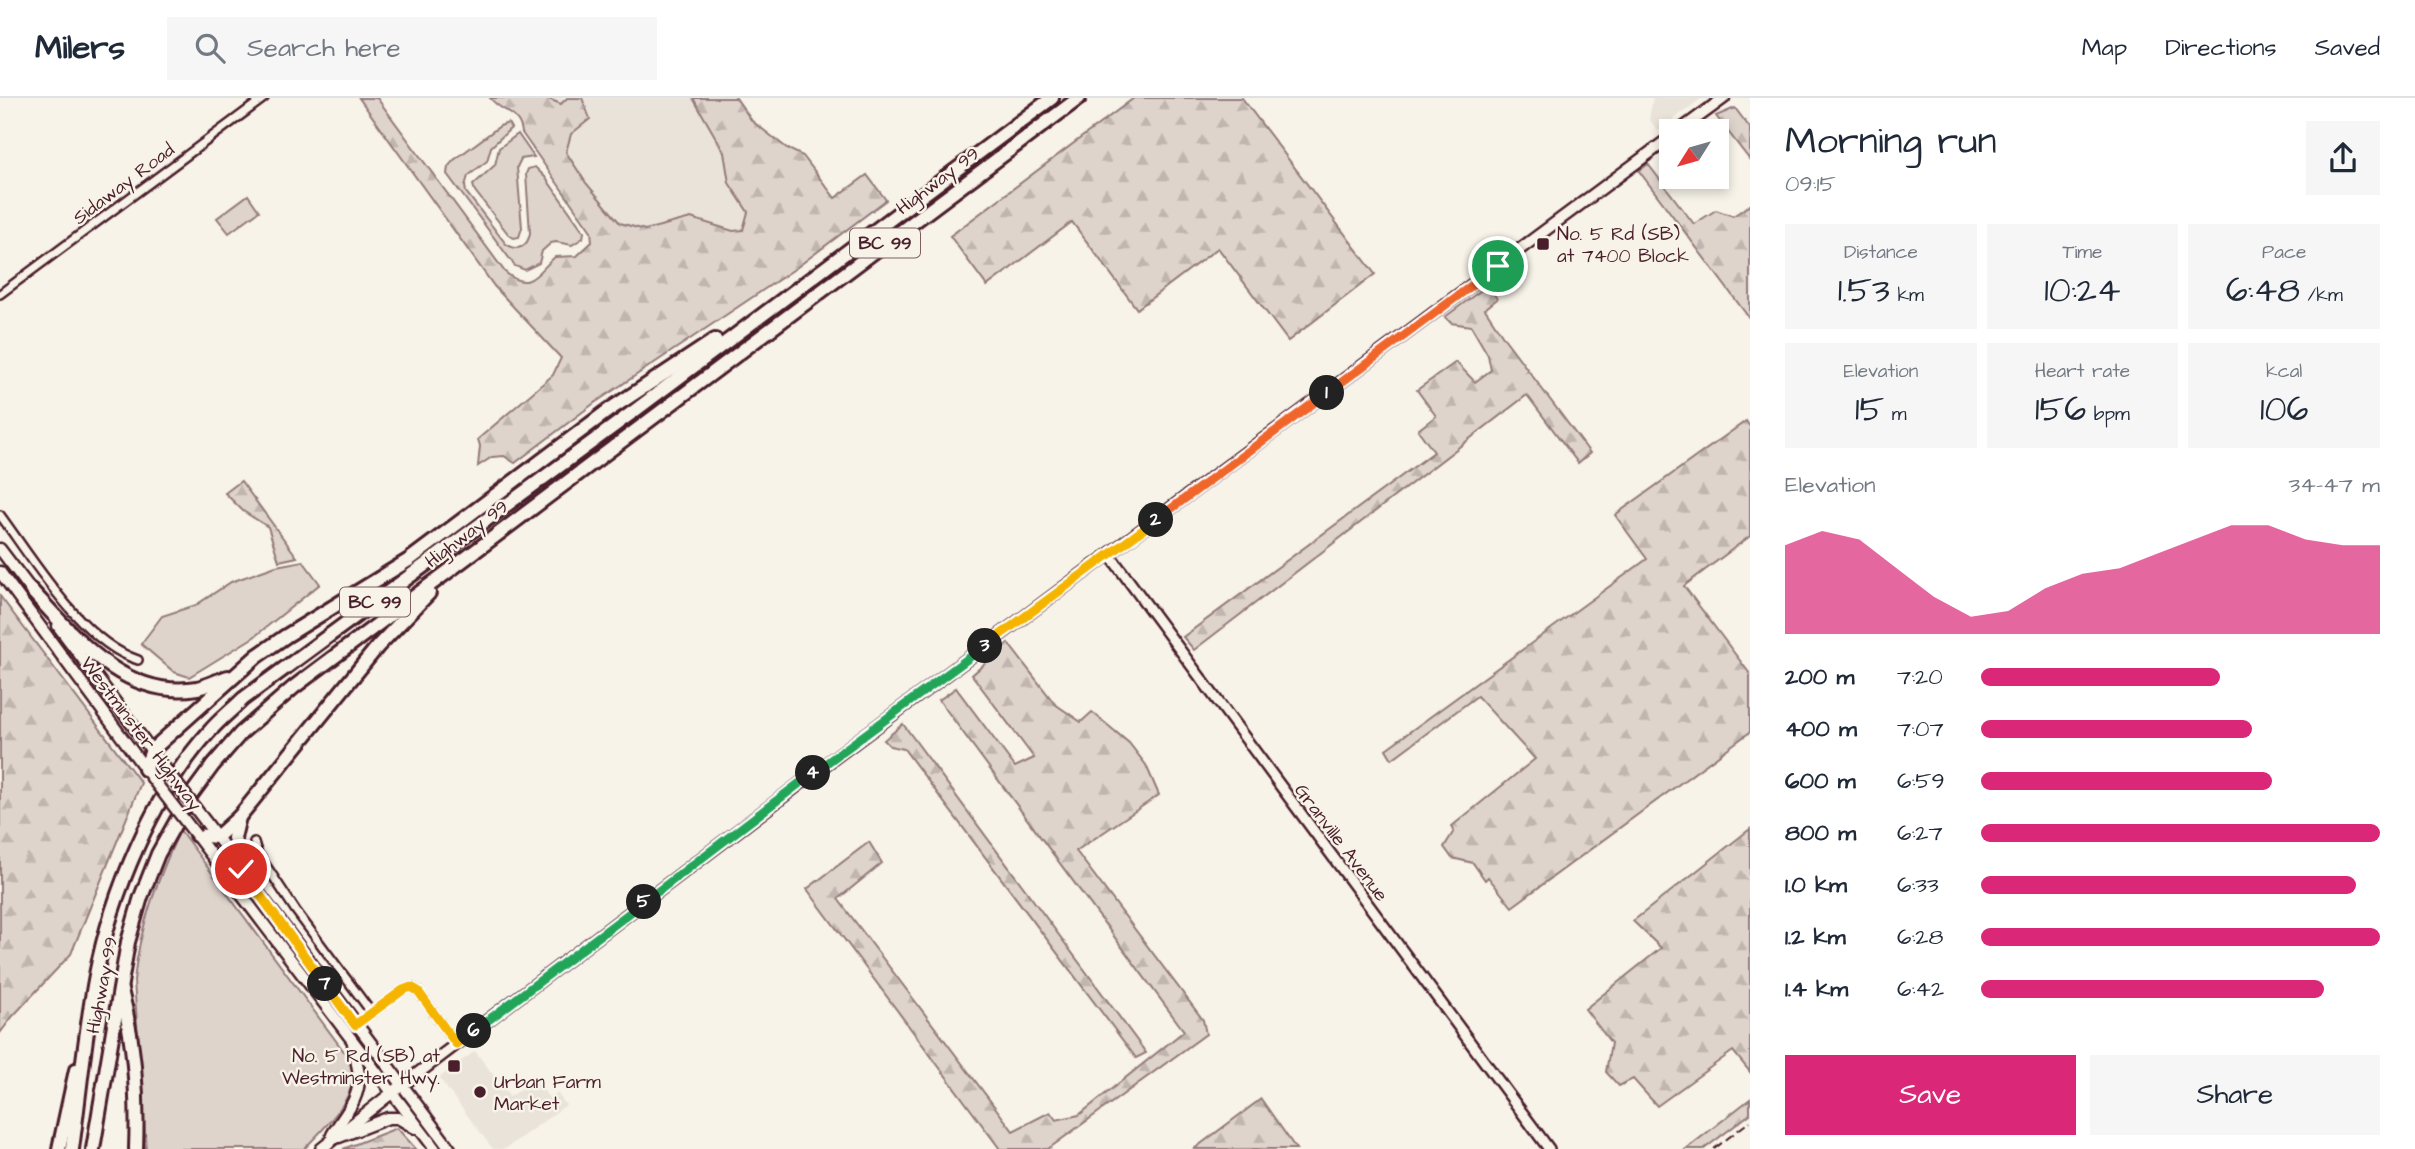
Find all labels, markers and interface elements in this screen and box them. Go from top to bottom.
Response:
search box [167,17,657,80]
text: Milers [35,25,125,71]
icon: search [191,29,229,67]
text: Search here [247,30,401,66]
text: Map [2082,31,2127,65]
text: Directions [2165,31,2277,65]
text: Saved [2315,31,2380,65]
text: Morning run [1785,116,1997,168]
north arrow [1659,119,1729,189]
map controls [1659,119,1729,189]
button: share [2306,121,2380,195]
street label: Sidaway Road [67,137,181,232]
street label: Highway 99 [891,141,986,222]
text: 09:15 [1785,168,1836,200]
place label: No. 5 Rd (SB) at 7400 Block [1557,221,1689,270]
road number: BC 99 [850,228,920,258]
pin [1468,236,1528,296]
marker: No. 5 Rd (SB) at 7400 Block [1535,236,1551,252]
text: Distance [1844,239,1918,266]
text: Time [2063,239,2102,266]
text: Pace [2262,239,2306,266]
icon: arrive [1479,247,1517,285]
text: 1.53 [1838,266,1890,315]
text: 10:24 [2044,266,2121,315]
text: 6:48 [2226,266,2300,315]
text: km [1890,282,1924,309]
text: /km [2300,282,2343,309]
text: Elevation [1843,358,1918,385]
text: Heart rate [2035,358,2130,385]
text: kcal [2266,358,2302,385]
pin: 1 [1310,376,1344,410]
text: 1 [1325,379,1328,406]
text: 15 [1855,385,1884,434]
text: 156 [2035,385,2086,434]
text: 106 [2260,385,2308,434]
text: m [1884,401,1907,428]
text: bpm [2086,401,2130,428]
text: Elevation [1785,469,1876,501]
text: 34–47 m [2289,469,2380,501]
street label: Highway 99 [420,494,515,575]
pin: 2 [1138,502,1174,538]
text: 2 [1150,506,1161,533]
road number: BC 99 [340,588,410,616]
pin: 3 [968,628,1002,664]
text: 3 [980,632,989,659]
street label: Westminster Highway [73,651,208,818]
text: 200 m [1785,661,1854,693]
text: 7:20 [1897,661,1943,693]
text: 400 m [1785,713,1857,745]
text: 7:07 [1897,713,1944,745]
pin: 4 [796,756,830,790]
text: 4 [806,759,819,786]
text: 600 m [1785,765,1856,797]
text: 6:59 [1897,765,1945,797]
street label: Granville Avenue [1288,778,1394,907]
text: 800 m [1785,817,1856,849]
text: 6:27 [1897,817,1943,849]
pin [211,839,271,899]
icon: check [222,850,260,888]
text: 1.0 km [1785,869,1847,901]
text: 6:33 [1897,869,1939,901]
pin: 5 [626,884,662,920]
text: 5 [637,888,650,915]
text: 1.2 km [1785,921,1846,953]
text: 6:28 [1897,921,1943,953]
street label: Highway 99 [80,934,126,1036]
pin: 7 [308,966,342,1001]
text: 7 [319,970,330,997]
text: 1.4 km [1785,973,1848,1005]
text: 6:42 [1897,973,1944,1005]
pin: 6 [456,1014,491,1048]
text: 6 [468,1017,479,1044]
place label: No. 5 Rd (SB) at Westminster Hwy. [282,1043,440,1093]
button: Save [1785,1055,2076,1135]
button: Share [2090,1055,2380,1135]
marker: No. 5 Rd (SB) at Westminster Hwy. [446,1058,462,1074]
place label: Urban Farm Market [494,1069,601,1118]
marker: Urban Farm Market [472,1084,488,1100]

